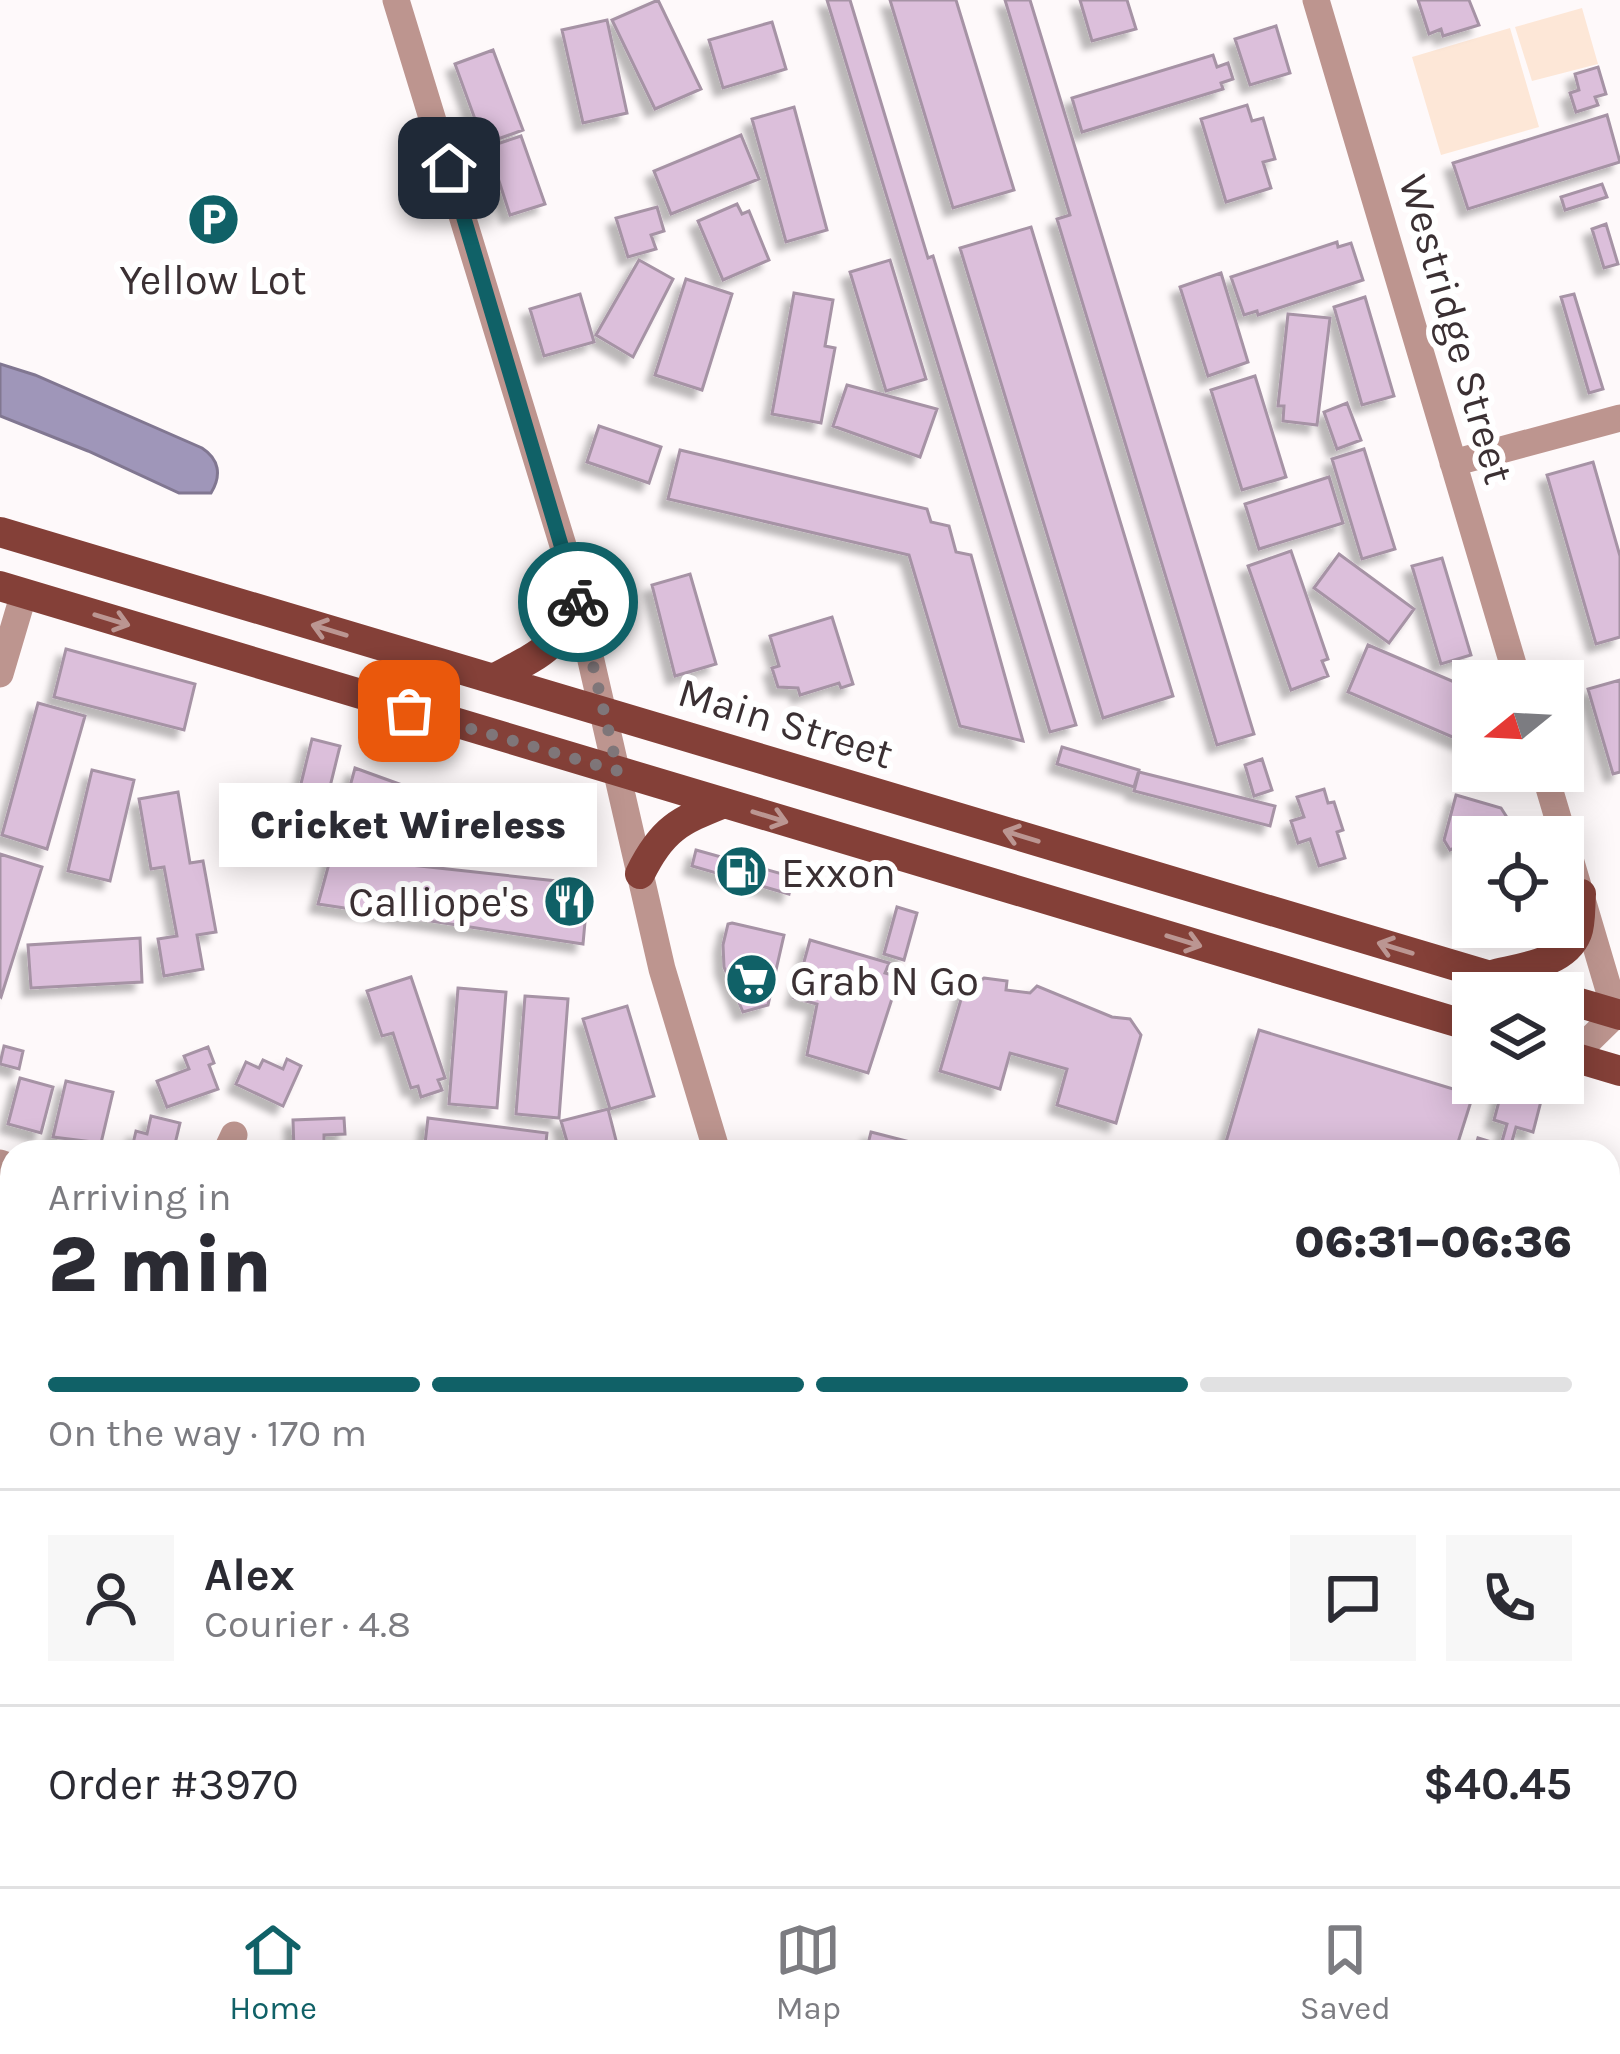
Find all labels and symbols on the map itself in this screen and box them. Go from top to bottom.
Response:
pin [398,117,500,219]
street label: Westridge Street [1388,169,1524,489]
parking icon: Yellow Lot [185,192,241,248]
place label: Yellow Lot [119,255,307,305]
courier [518,542,638,662]
one-way arrow [92,610,130,632]
one-way arrow [311,618,349,640]
pin [358,660,460,762]
north arrow [1452,660,1584,792]
street label: Main Street [672,667,899,779]
callout: Cricket Wireless [220,783,598,867]
one-way arrow [750,807,788,829]
one-way arrow [1003,824,1041,846]
fuel station icon: Exxon [714,844,770,900]
place label: Exxon [781,848,896,898]
restaurant icon: Calliope's [541,873,597,929]
place label: Calliope's [348,877,530,927]
one-way arrow [1164,931,1202,953]
one-way arrow [1377,936,1415,958]
supermarket icon: Grab N Go [723,952,779,1008]
place label: Grab N Go [790,956,979,1006]

